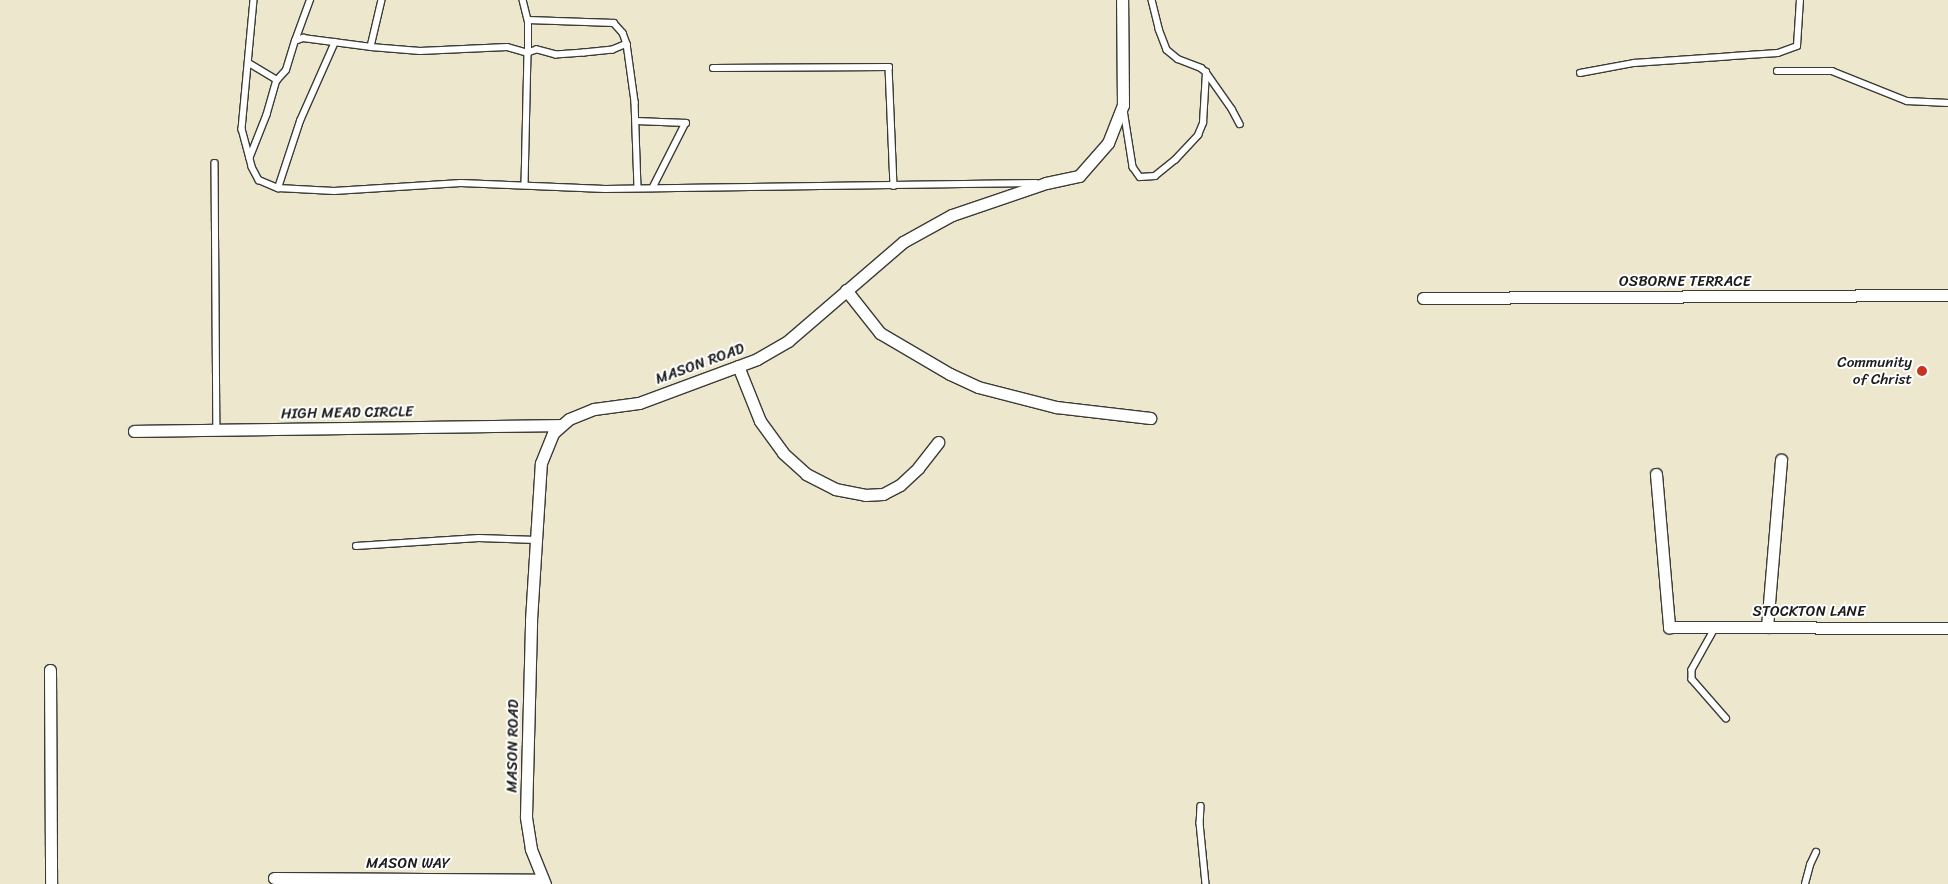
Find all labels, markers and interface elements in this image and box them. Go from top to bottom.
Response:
street label: OSBORNE TERRACE [1619,273,1751,291]
street label: MASON ROAD [653,340,747,388]
place label: Community of Christ [1837,353,1912,388]
marker: Community of Christ [1916,365,1928,377]
street label: HIGH MEAD CIRCLE [281,403,413,423]
street label: STOCKTON LANE [1753,603,1865,621]
street label: MASON ROAD [503,699,523,793]
street label: MASON WAY [366,855,450,873]

